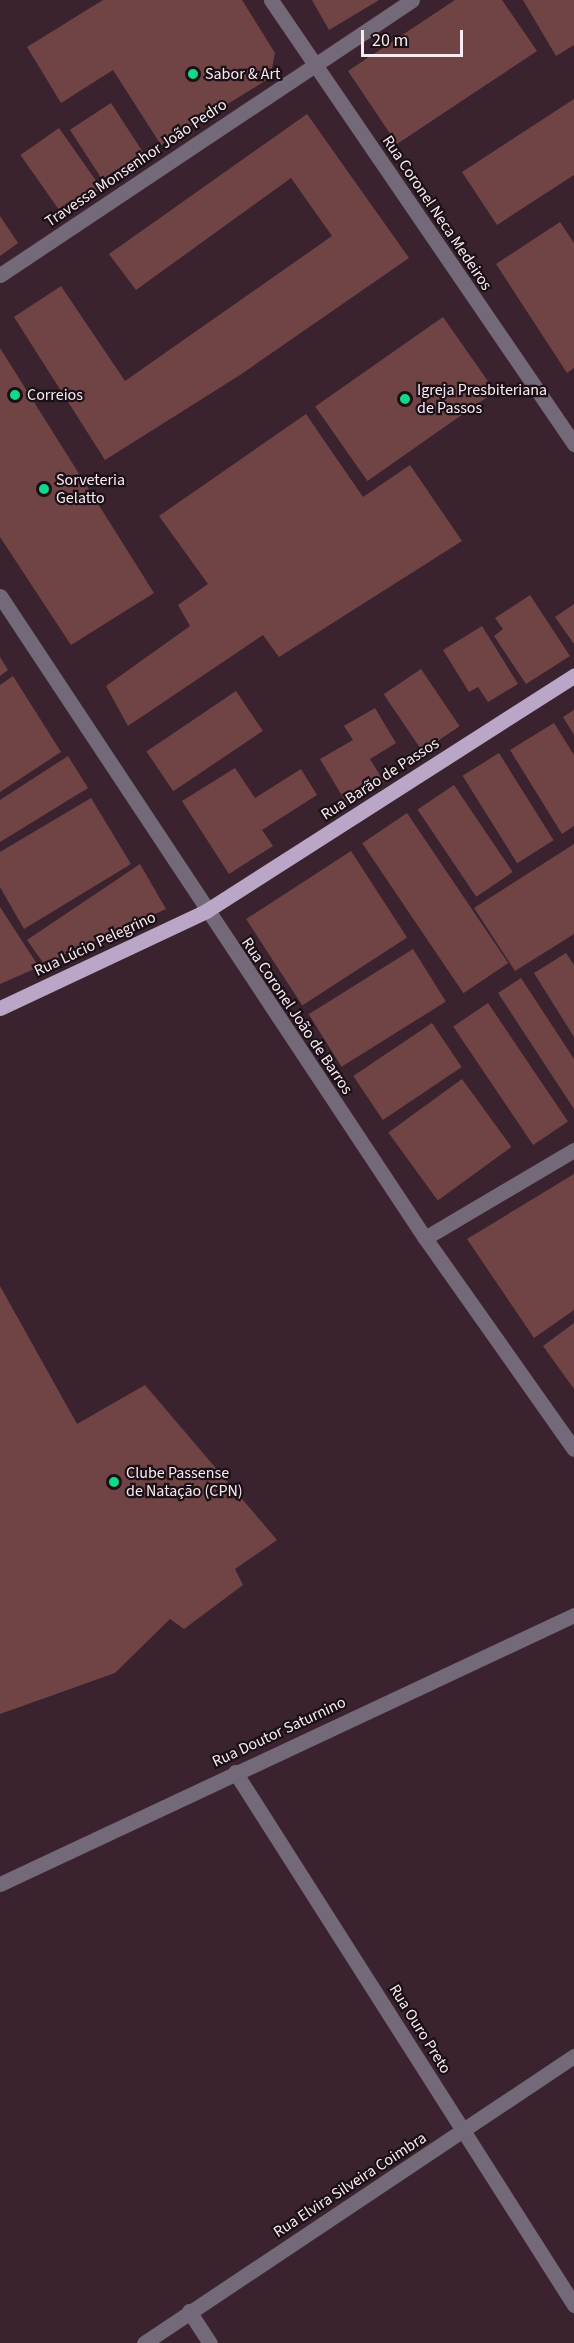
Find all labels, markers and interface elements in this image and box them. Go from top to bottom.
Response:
scale bar [364,18,466,56]
text: 20 m [372,28,408,53]
place label: Sabor & Art [205,64,280,84]
marker: Sabor & Art [186,67,200,81]
street label: Travessa Monsenhor João Pedro [41,95,231,231]
street label: Rua Coronel Neca Medeiros [378,132,496,294]
place label: Igreja Presbiteriana de Passos [417,380,547,418]
place label: Correios [27,385,83,405]
marker: Correios [8,388,22,402]
marker: Igreja Presbiteriana de Passos [398,392,412,406]
place label: Sorveteria Gelatto [56,470,125,508]
marker: Sorveteria Gelatto [37,482,51,496]
street label: Rua Barão de Passos [317,734,443,824]
street label: Rua Lúcio Pelegrino [31,907,159,981]
street label: Rua Coronel João de Barros [237,934,357,1098]
place label: Clube Passense de Natação (CPN) [126,1463,243,1501]
marker: Clube Passense de Natação (CPN) [107,1475,121,1489]
street label: Rua Doutor Saturnino [209,1693,349,1771]
street label: Rua Ouro Preto [385,1981,455,2077]
street label: Rua Elvira Silveira Coimbra [270,2128,430,2242]

